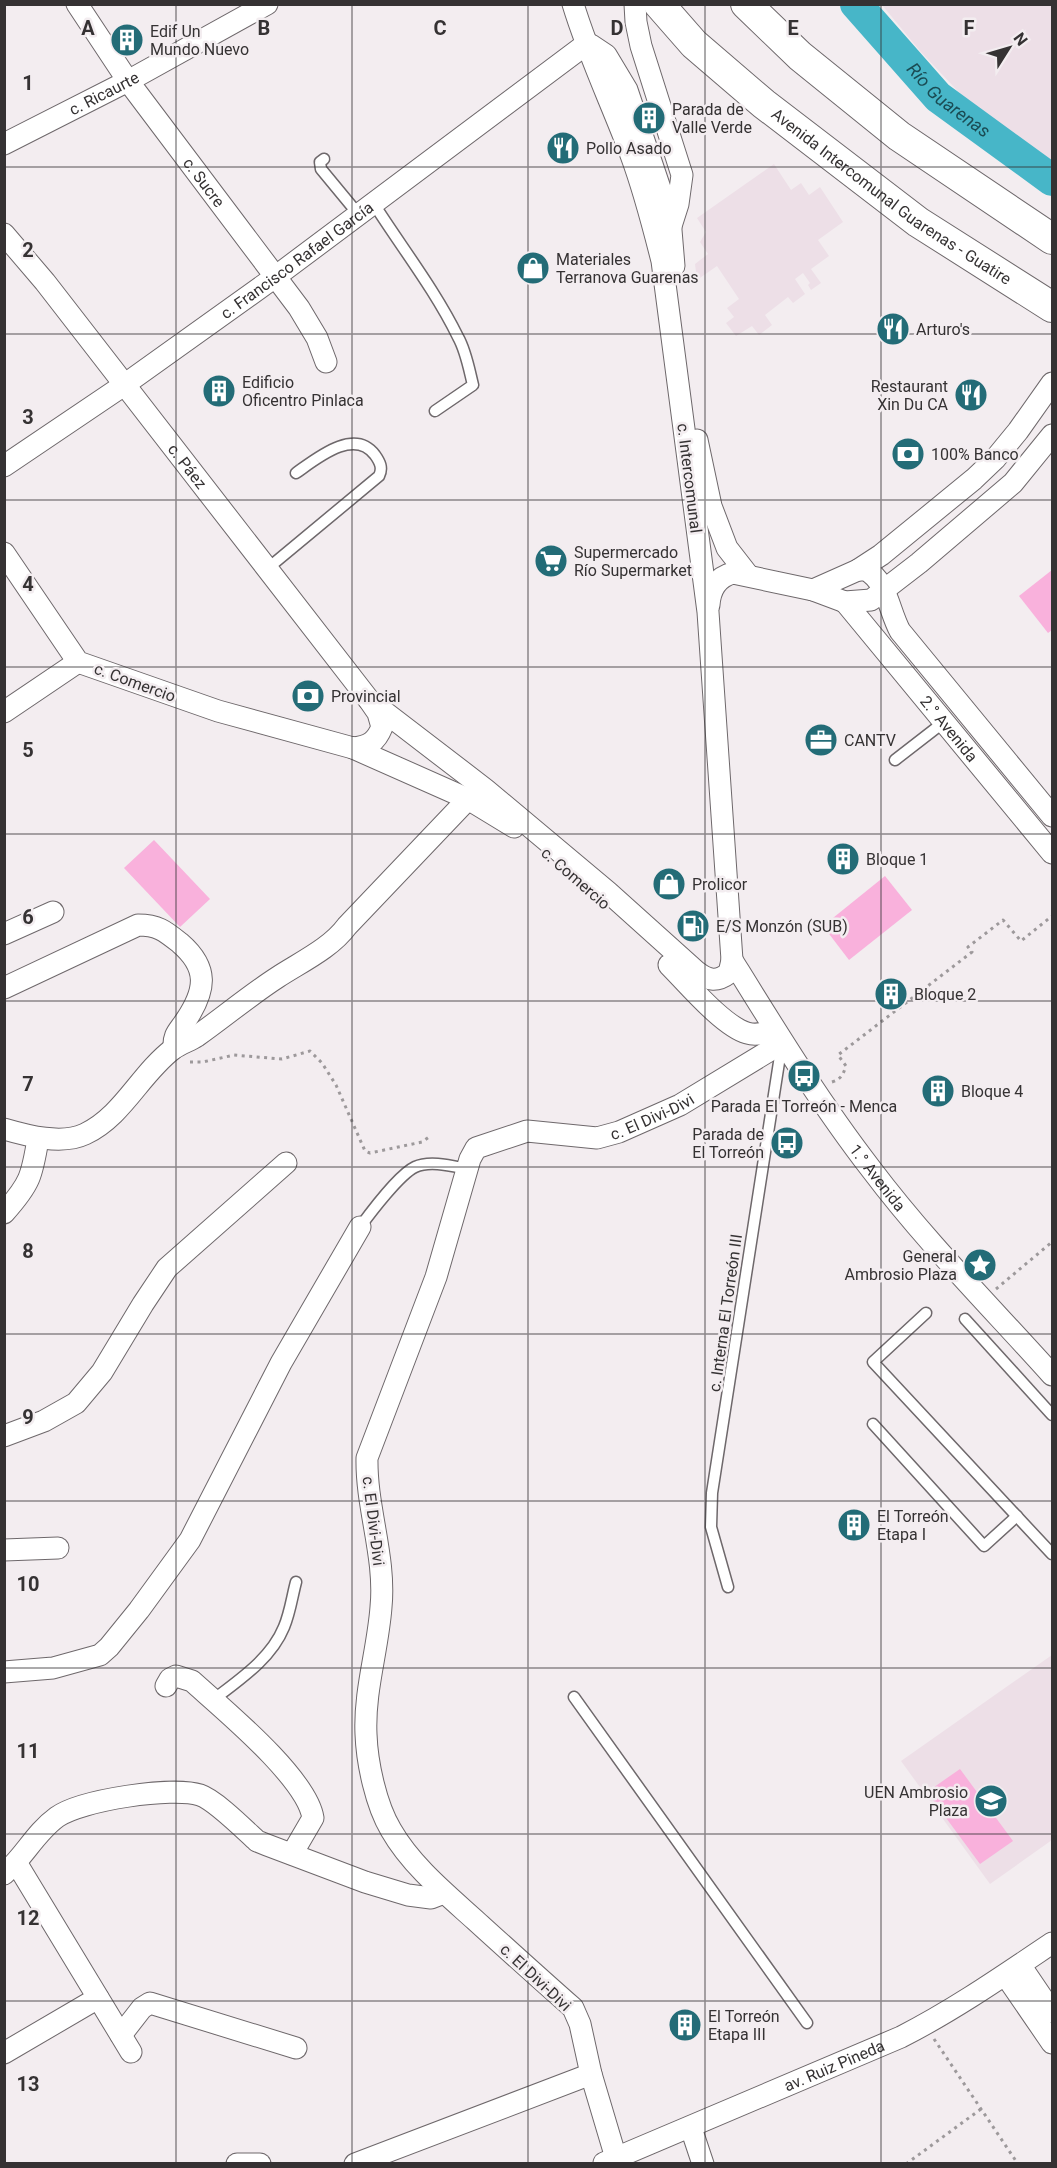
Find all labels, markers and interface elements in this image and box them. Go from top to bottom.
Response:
text: A [81,16,95,40]
text: B [258,16,270,40]
text: C [433,16,447,40]
text: D [611,16,624,40]
text: E [787,16,799,40]
text: F [964,16,975,40]
north arrow [979,18,1039,78]
building icon: Edif Un Mundo Nuevo [109,22,145,58]
place label: Edif Un Mundo Nuevo [150,22,249,59]
text: N [1010,29,1032,50]
water label: Río Guarenas [903,58,994,142]
street label: c. Ricaurte [66,68,142,119]
text: 1 [22,71,34,95]
building icon: Parada de Valle Verde [631,100,667,136]
place label: Parada de Valle Verde [672,100,752,137]
street label: Avenida Intercomunal Guarenas - Guatire [768,104,1015,289]
restaurant icon: Pollo Asado [545,130,581,166]
place label: Pollo Asado [586,139,672,158]
street label: c. Sucre [179,154,229,211]
street label: c. Francisco Rafael García [217,198,377,323]
text: 2 [22,238,34,262]
shop icon: Materiales Terranova Guarenas [515,250,551,286]
place label: Materiales Terranova Guarenas [556,250,699,287]
restaurant icon: Arturo's [875,311,911,347]
place label: Arturo's [916,320,970,339]
building icon: Edificio Oficentro Pinlaca [201,373,237,409]
place label: Edificio Oficentro Pinlaca [242,373,364,410]
place label: Restaurant Xin Du CA [871,377,949,414]
restaurant icon: Restaurant Xin Du CA [953,377,989,413]
text: 3 [22,405,34,429]
street label: c. Intercomunal [673,422,706,534]
bank icon: 100% Banco [890,436,926,472]
street label: c. Páez [164,440,211,493]
place label: 100% Banco [931,445,1019,464]
supermarket icon: Supermercado Río Supermarket [533,543,569,579]
place label: Supermercado Río Supermarket [574,543,692,580]
text: 4 [22,572,34,596]
street label: c. Comercio [92,659,178,706]
bank icon: Provincial [290,678,326,714]
place label: Provincial [331,687,401,706]
street label: 2.° Avenida [916,692,982,766]
office icon: CANTV [803,722,839,758]
place label: CANTV [844,731,896,750]
text: 5 [22,738,34,762]
building icon: Bloque 1 [825,841,861,877]
street label: c. Comercio [537,843,614,914]
place label: Bloque 1 [866,850,928,869]
shop icon: Prolicor [651,866,687,902]
place label: Prolicor [692,875,748,894]
text: 6 [22,905,34,929]
fuel station icon: E/S Monzón (SUB) [675,908,711,944]
place label: E/S Monzón (SUB) [716,917,848,936]
building icon: Bloque 2 [873,976,909,1012]
place label: Bloque 2 [914,985,976,1004]
bus stop icon: Parada El Torreón - Menca [786,1058,822,1094]
text: 7 [22,1072,34,1096]
building icon: Bloque 4 [920,1073,956,1109]
place label: Bloque 4 [961,1082,1023,1101]
street label: c. El Divi-Divi [608,1090,698,1144]
place label: Parada El Torreón - Menca [711,1097,897,1116]
place label: Parada de El Torreón [692,1125,764,1162]
bus stop icon: Parada de El Torreón [769,1125,805,1161]
street label: 1.° Avenida [846,1140,909,1215]
street label: c. Interna El Torreón III [705,1233,746,1393]
text: 8 [22,1239,34,1263]
place label: General Ambrosio Plaza [845,1247,957,1284]
place icon: General Ambrosio Plaza [962,1247,998,1283]
text: 9 [22,1405,34,1429]
street label: c. El Divi-Divi [359,1475,388,1567]
building icon: El Torreón Etapa I [836,1507,872,1543]
place label: El Torreón Etapa I [877,1507,949,1544]
text: 10 [17,1572,39,1596]
text: 11 [17,1739,39,1763]
place label: UEN Ambrosio Plaza [864,1783,968,1820]
school or university icon: UEN Ambrosio Plaza [973,1783,1009,1819]
text: 12 [17,1906,39,1930]
street label: c. El Divi-Divi [496,1940,575,2015]
building icon: El Torreón Etapa III [667,2007,703,2043]
place label: El Torreón Etapa III [708,2007,780,2044]
street label: av. Ruiz Pineda [781,2036,887,2096]
text: 13 [17,2072,39,2096]

